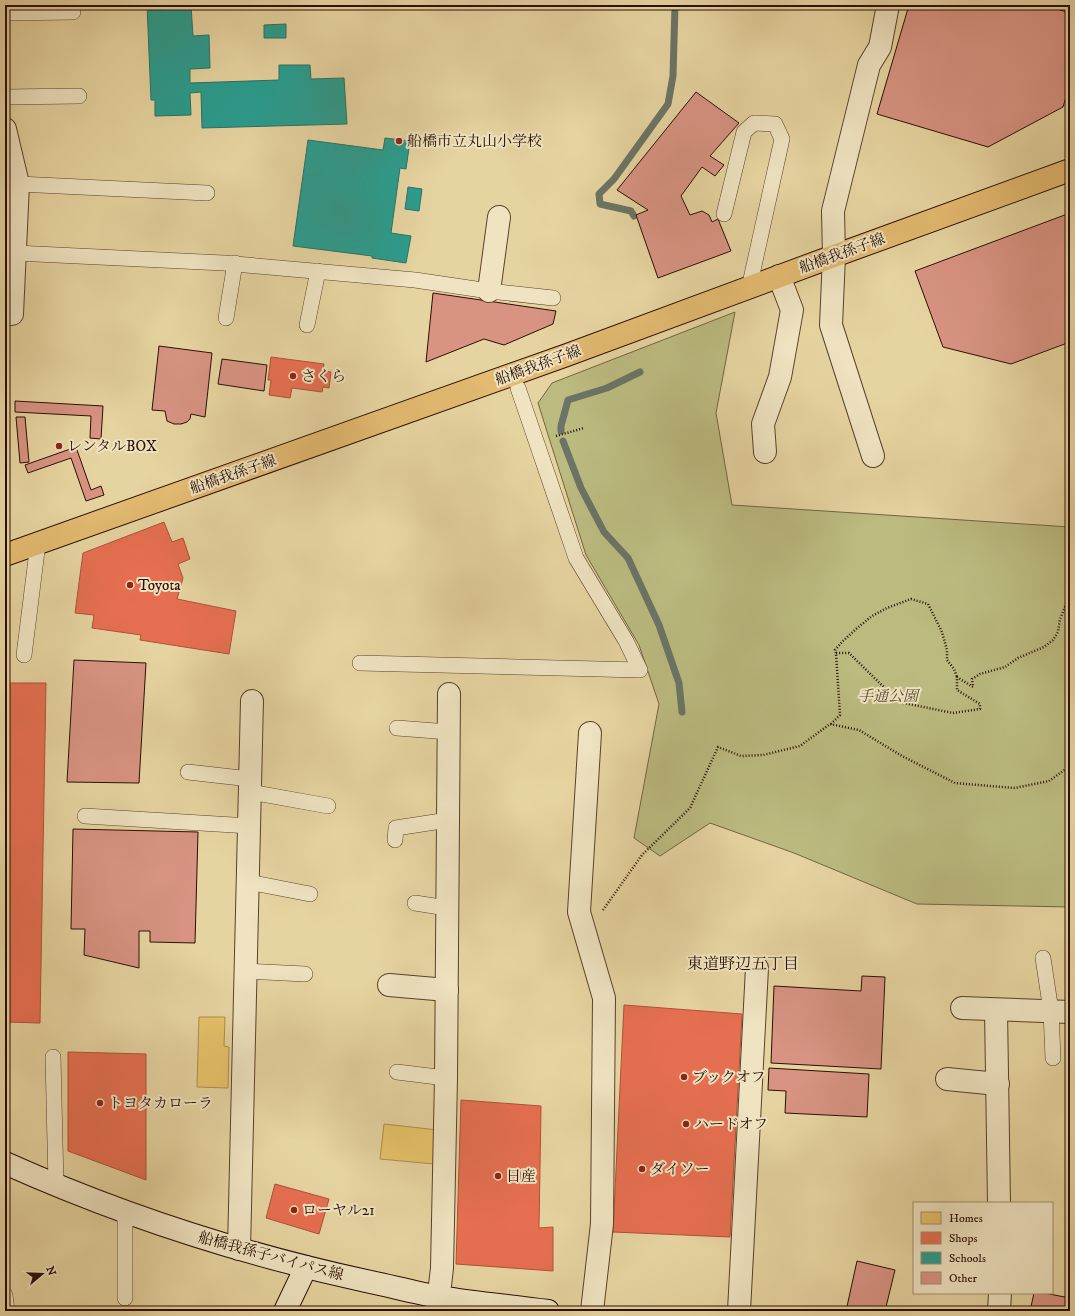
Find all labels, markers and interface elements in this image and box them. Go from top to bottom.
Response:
place label: 船橋市立丸山小学校 [407,132,542,151]
marker: 船橋市立丸山小学校 [394,136,404,146]
street label: 船橋我孫子線 [797,229,888,278]
street label: 船橋我孫子線 [493,341,584,390]
place label: さくら [301,367,346,386]
marker: さくら [288,371,298,381]
place label: レンタルBOX [67,437,157,456]
marker: レンタルBOX [54,441,64,451]
street label: 船橋我孫子線 [188,451,279,498]
place label: Toyota [138,576,181,595]
marker: Toyota [125,580,135,590]
park label: 手通公園 [858,687,921,706]
district label: 東道野辺五丁目 [687,954,799,974]
place label: ブックオフ [692,1068,766,1087]
marker: ブックオフ [679,1072,689,1082]
place label: トヨタカローラ [108,1094,213,1113]
marker: トヨタカローラ [95,1098,105,1108]
place label: ハードオフ [694,1115,768,1134]
marker: ハードオフ [681,1119,691,1129]
place label: ダイソー [650,1160,710,1179]
marker: ダイソー [637,1164,647,1174]
place label: 日産 [506,1167,536,1186]
marker: 日産 [493,1171,503,1181]
place label: ローヤル21 [302,1201,375,1220]
legend [913,1202,1053,1294]
marker: ローヤル21 [289,1205,299,1215]
text: Homes [949,1211,983,1226]
street label: 船橋我孫子バイパス線 [196,1228,346,1285]
text: Shops [949,1231,977,1246]
text: Schools [949,1251,986,1266]
north arrow [22,1254,62,1294]
text: N [42,1265,59,1278]
text: Other [949,1271,978,1286]

